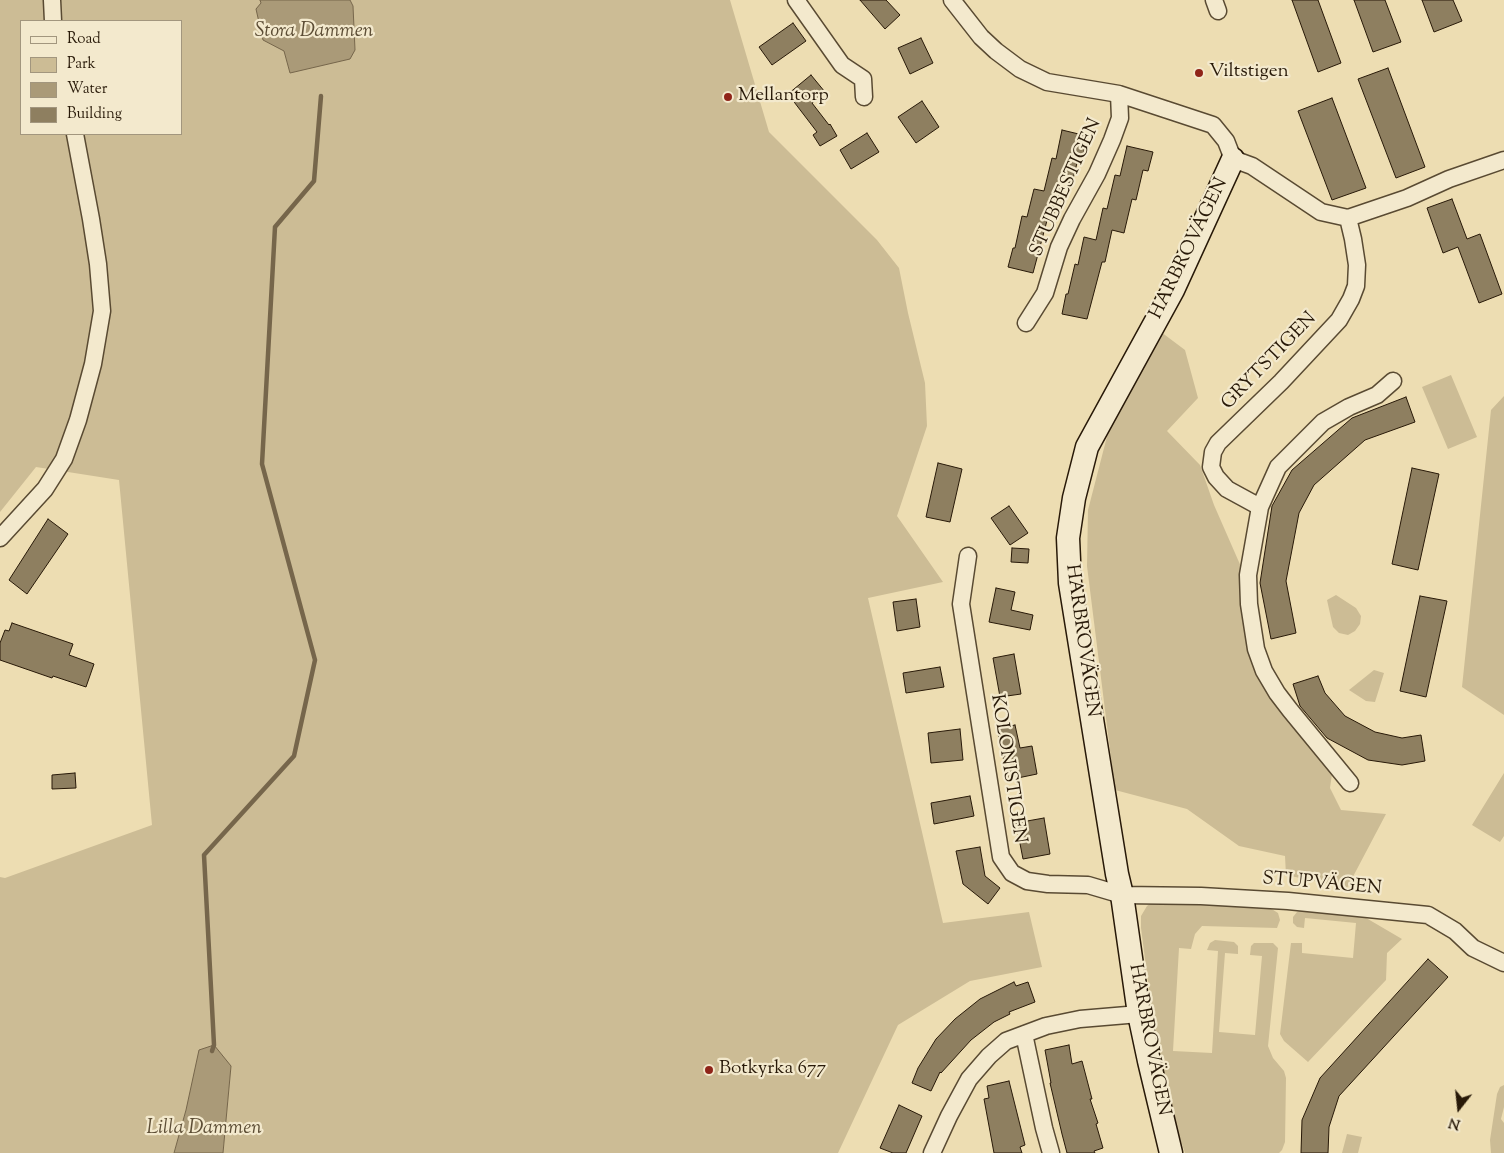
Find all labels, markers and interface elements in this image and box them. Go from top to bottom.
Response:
legend [20,20,182,135]
water label: Stora Dammen [255,21,373,45]
text: Road [67,29,101,50]
text: Park [67,54,96,75]
place label: Viltstigen [1209,62,1289,84]
marker: Viltstigen [1193,67,1205,79]
text: Water [67,79,107,100]
place label: Mellantorp [738,86,829,108]
marker: Mellantorp [722,91,734,103]
text: Building [67,104,122,125]
street label: STUBBESTIGEN [1026,115,1108,261]
street label: HARBROVÄGEN [1146,175,1234,323]
street label: GRYTSTIGEN [1218,309,1322,415]
street label: HARBROVÄGEN [1059,563,1103,719]
street label: KOLONISTIGEN [984,693,1030,845]
street label: STUPVÄGEN [1261,868,1383,902]
street label: HARBROVÄGEN [1122,962,1174,1118]
place label: Botkyrka 677 [719,1059,826,1081]
marker: Botkyrka 677 [703,1064,715,1076]
north arrow [1434,1083,1484,1133]
text: N [1447,1111,1463,1134]
water label: Lilla Dammen [146,1118,262,1142]

